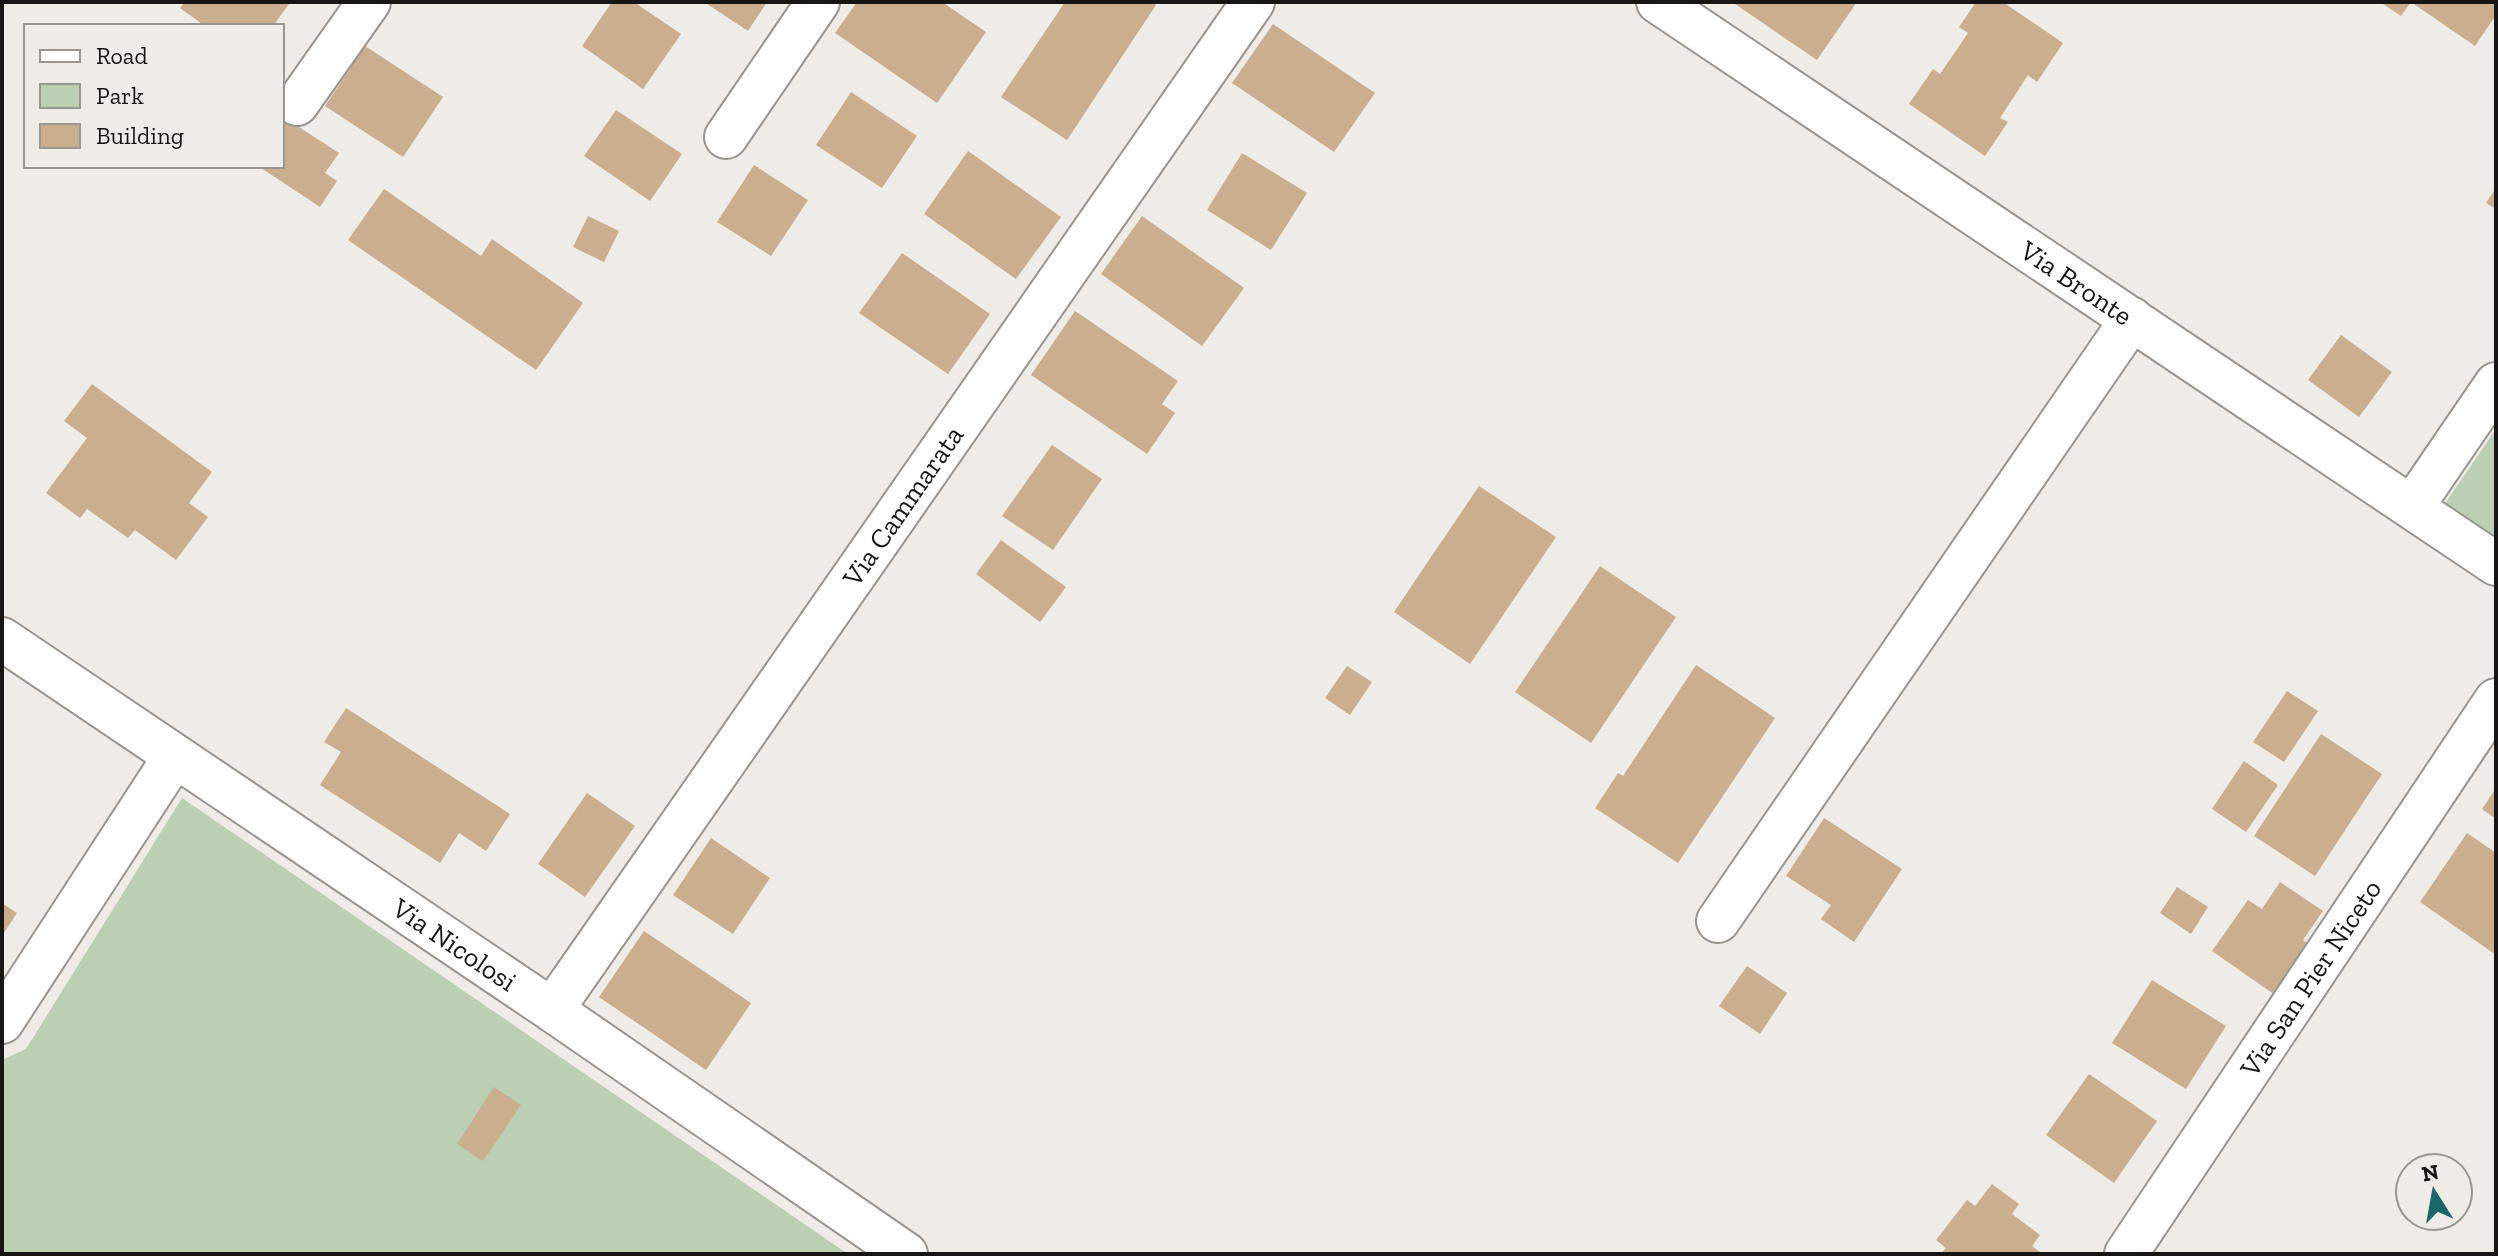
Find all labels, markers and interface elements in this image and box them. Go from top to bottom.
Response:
legend [24,24,284,168]
text: Road [96,41,148,70]
text: Park [96,81,144,110]
text: Building [96,121,184,150]
street label: Via Bronte [2013,233,2139,332]
street label: Via Cammarata [835,419,970,593]
street label: Via San Pier Niceto [2232,873,2388,1083]
street label: Via Nicolosi [385,890,523,998]
north arrow [2394,1152,2474,1232]
text: N [2419,1158,2441,1188]

